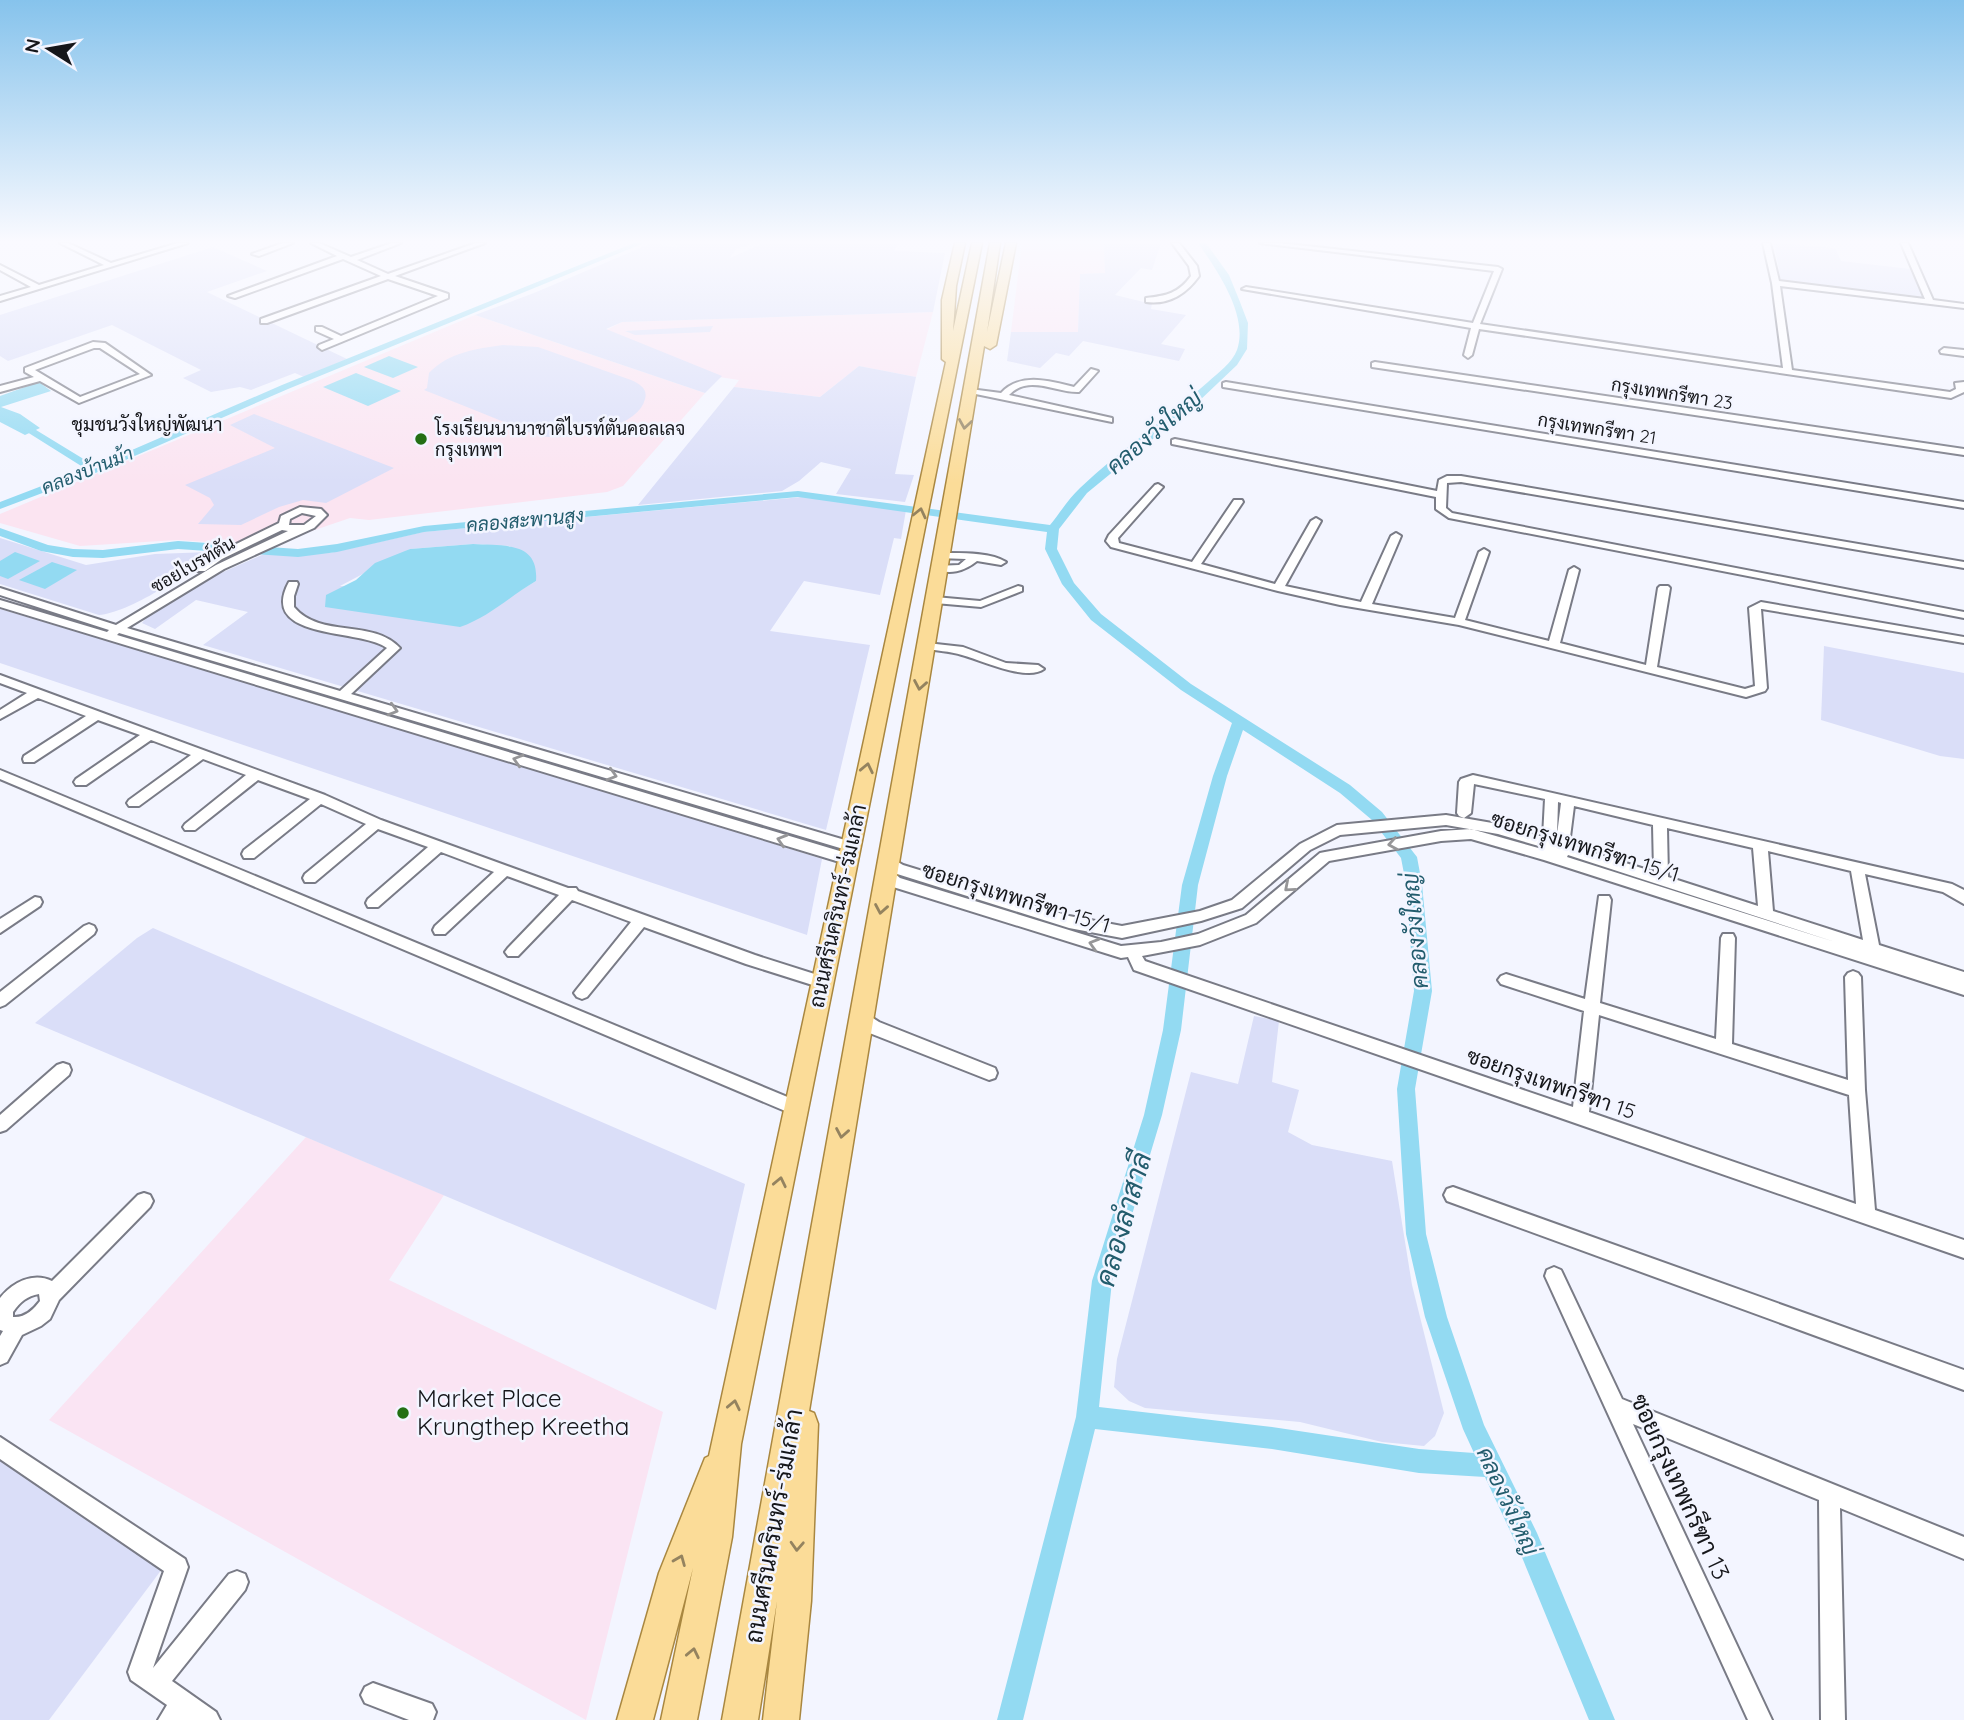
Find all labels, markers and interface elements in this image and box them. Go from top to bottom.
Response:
north arrow [14,14,84,84]
text: N [19,37,45,55]
street label: กรุงเทพกรีฑา 23 [1610,372,1735,415]
water label: คลองวังใหญ่ [1099,382,1208,480]
street label: กรุงเทพกรีฑา 21 [1536,407,1658,450]
district label: ชุมชนวังใหญ่พัฒนา [72,412,222,437]
place label: โรงเรียนนานาชาติไบรท์ตันคอลเลจ กรุงเทพฯ [434,416,685,462]
one-way arrow [958,418,973,430]
marker: โรงเรียนนานาชาติไบรท์ตันคอลเลจ กรุงเทพฯ [413,431,429,447]
water label: คลองบ้านม้า [38,441,136,499]
water label: คลองสะพานสูง [465,503,585,539]
one-way arrow [912,507,927,519]
street label: ซอยไบรท์ตัน [146,530,239,598]
one-way arrow [913,679,928,691]
one-way arrow [387,702,399,717]
one-way arrow [512,753,524,768]
one-way arrow [858,762,873,774]
one-way arrow [605,766,617,781]
street label: ถนนศรีนครินทร์-ร่มเกล้า [803,802,871,1010]
street label: ซอยกรุงเทพกรีฑา 15/1 [1487,805,1683,889]
one-way arrow [776,834,788,849]
one-way arrow [1387,836,1399,851]
street label: ซอยกรุงเทพกรีฑา 15/1 [918,856,1114,940]
water label: คลองวังใหญ่ [1394,871,1434,990]
one-way arrow [1284,879,1297,891]
one-way arrow [874,903,889,915]
one-way arrow [1088,937,1100,952]
street label: ซอยกรุงเทพกรีฑา 15 [1463,1042,1639,1126]
one-way arrow [835,1127,850,1139]
water label: คลองลำสาลี [1087,1146,1159,1290]
one-way arrow [772,1176,787,1188]
place label: Market Place Krungthep Kreetha [417,1383,629,1441]
street label: ซอยกรุงเทพกรีฑา 13 [1623,1389,1737,1585]
one-way arrow [725,1399,740,1411]
marker: Market Place Krungthep Kreetha [395,1405,411,1421]
street label: ถนนศรีนครินทร์-ร่มเกล้า [738,1406,808,1645]
water label: คลองวังใหญ่ [1471,1442,1547,1560]
one-way arrow [789,1541,804,1552]
one-way arrow [672,1555,686,1567]
one-way arrow [684,1647,699,1659]

